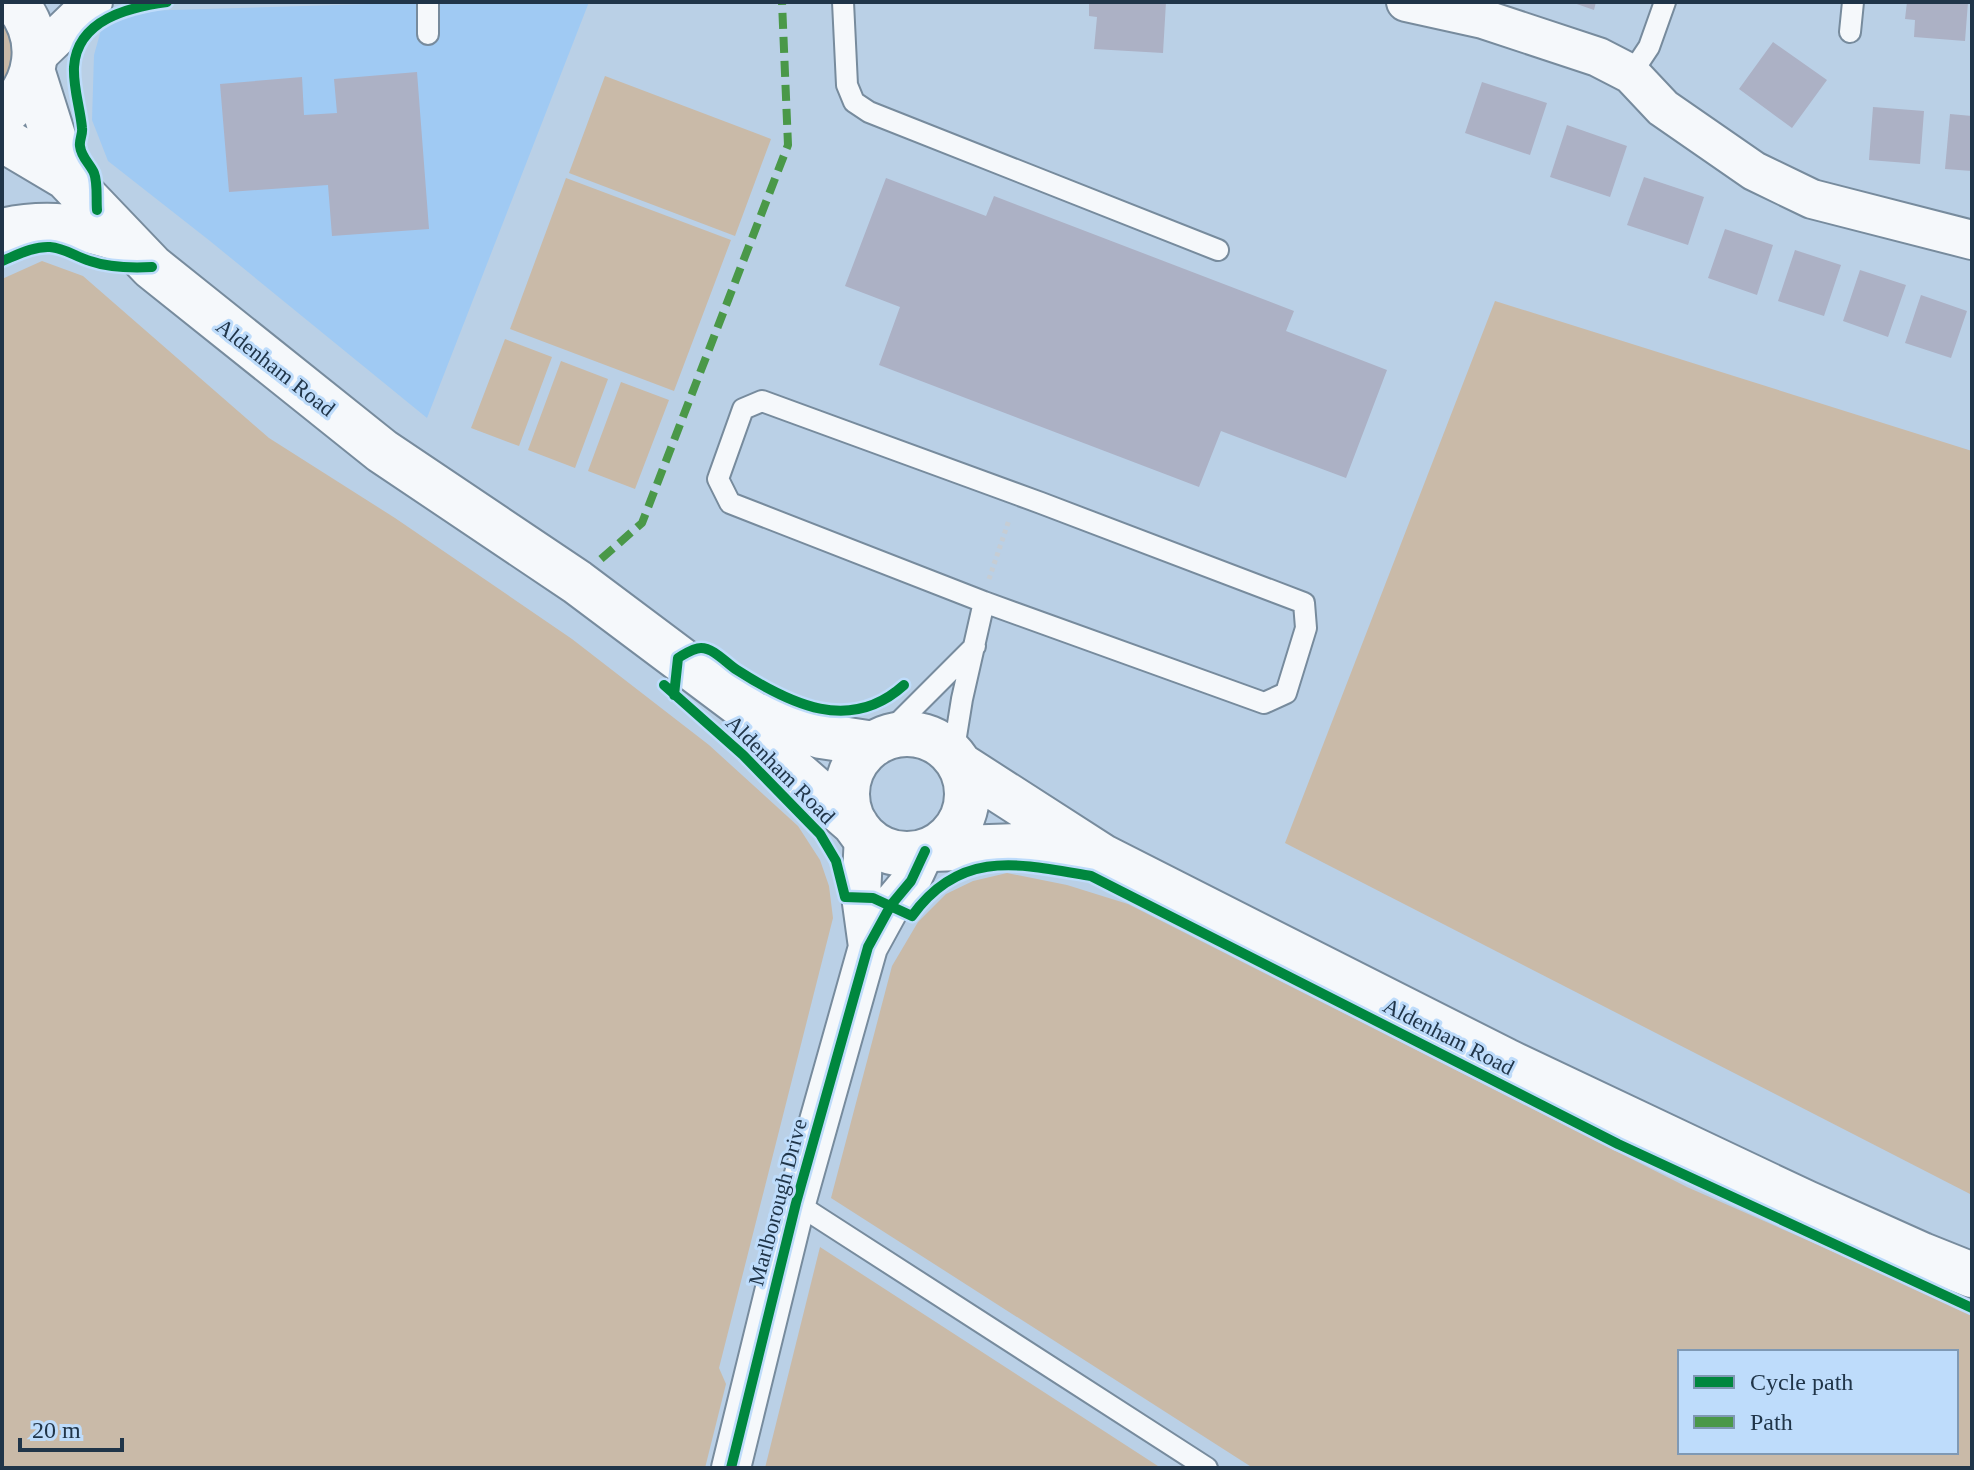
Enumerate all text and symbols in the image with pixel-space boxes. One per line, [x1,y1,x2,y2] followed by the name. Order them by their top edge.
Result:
[211,313,340,421] street label: Aldenham Road
[721,710,840,829] street label: Aldenham Road
[1379,993,1518,1080] street label: Aldenham Road
[743,1116,812,1288] street label: Marlborough Drive
[1678,1350,1958,1454] legend
[1750,1369,1853,1395] text: Cycle path
[20,1402,122,1452] scale bar
[1750,1409,1793,1435] text: Path
[32,1417,81,1443] text: 20 m

